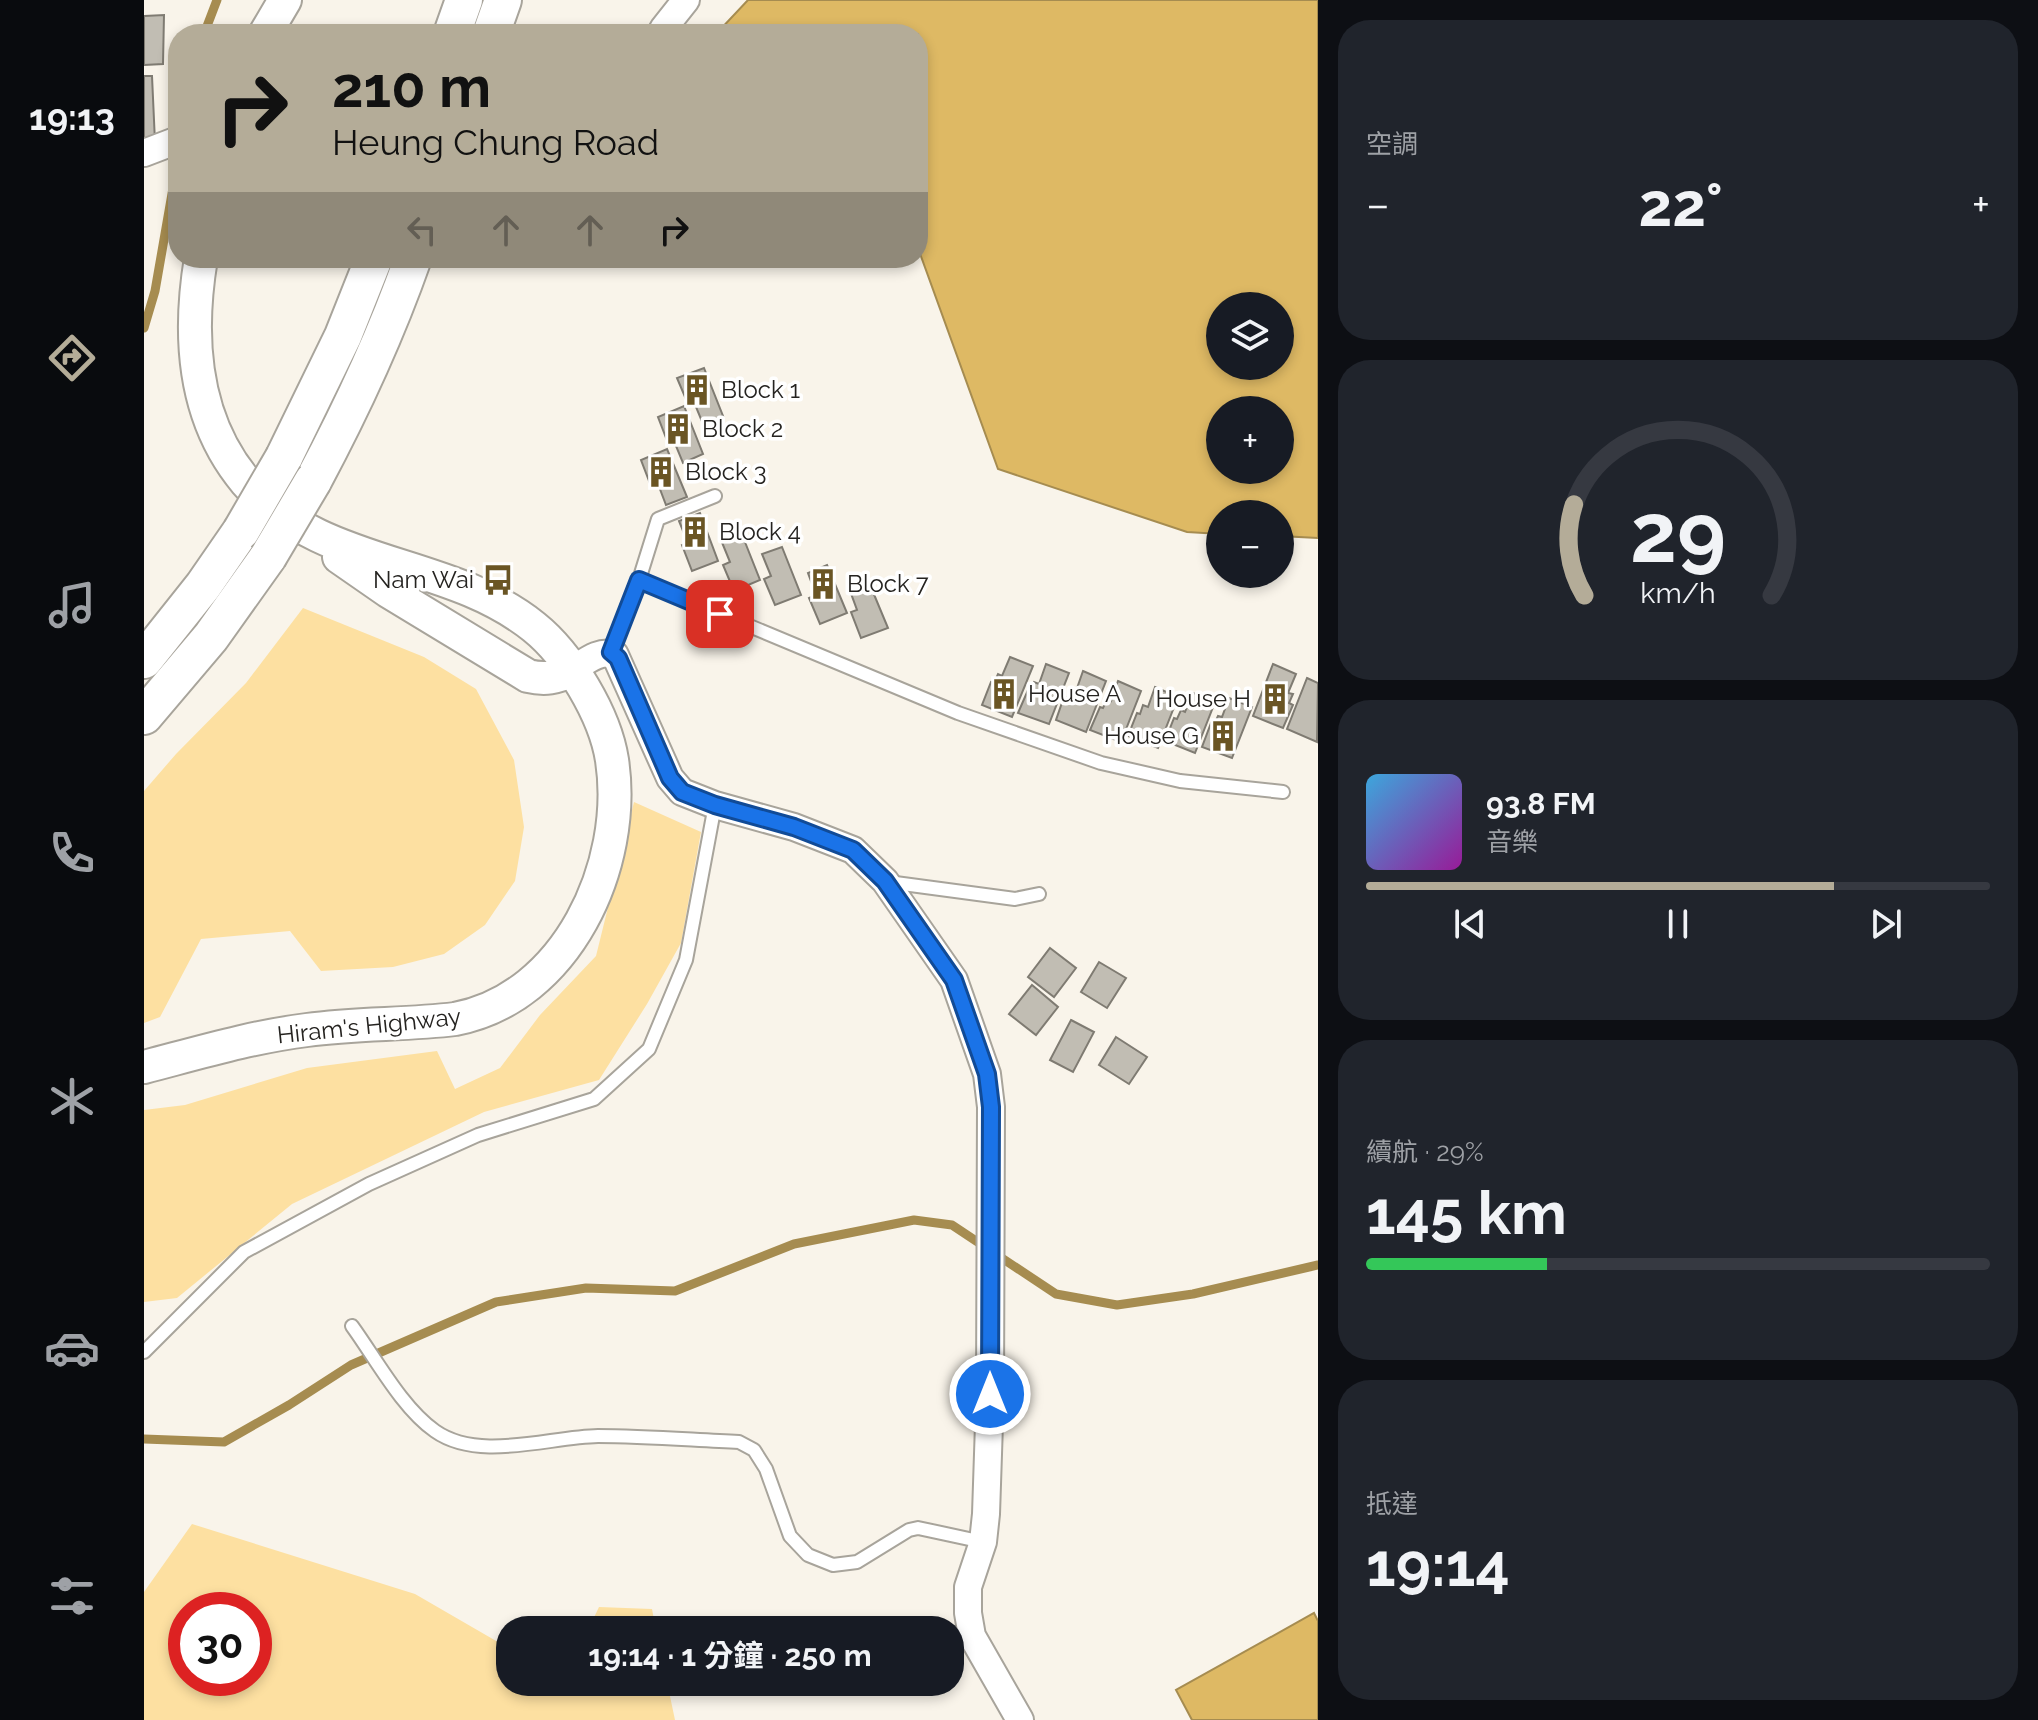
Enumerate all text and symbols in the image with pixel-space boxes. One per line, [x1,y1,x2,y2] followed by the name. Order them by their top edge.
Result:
[332,54,491,120] text: 210 m
[200,56,304,160] icon: right
[29,96,115,138] text: 19:13
[332,121,659,163] text: Heung Chung Road
[1366,129,1418,159] text: 空調
[1639,170,1723,240] text: 22°
[1366,179,1390,230] text: −
[1972,179,1990,230] text: +
[400,208,444,252] icon: left
[484,208,528,252] icon: ahead
[568,208,612,252] icon: ahead
[652,208,696,252] icon: right
[1206,292,1294,588] map controls
[1206,292,1294,380] button: layers
[44,330,100,386] icon: directions
[680,373,714,407] building icon: Block 1
[721,375,800,404] place label: Block 1
[1206,396,1294,484] button: +
[661,412,695,446] building icon: Block 2
[702,414,783,443] place label: Block 2
[644,455,678,489] building icon: Block 3
[685,457,767,486] place label: Block 3
[1630,484,1726,581] text: 29
[1206,500,1294,588] button: −
[678,515,712,549] building icon: Block 4
[719,517,801,546] place label: Block 4
[481,563,515,597] bus stop icon: Nam Wai
[373,565,474,594] place label: Nam Wai
[806,567,840,601] building icon: Block 7
[847,569,929,598] place label: Block 7
[1640,576,1716,610] text: km/h
[44,577,100,633] icon: music
[686,580,754,648] pin
[698,592,742,636] icon: arrive
[987,677,1021,711] building icon: House A
[1028,679,1121,708] place label: House A
[1258,682,1292,716] building icon: House H
[1155,684,1251,713] place label: House H
[1206,719,1240,753] building icon: House G
[1104,721,1199,750] place label: House G
[1486,786,1596,821] text: 93.8 FM
[44,825,100,881] icon: phone
[1486,827,1538,857] text: 音樂
[1448,902,1492,946] icon: previous
[1656,902,1700,946] icon: pause
[1864,902,1908,946] icon: next
[276,1001,462,1050] street label: Hiram's Highway
[44,1073,100,1129] icon: climate
[1366,1137,1484,1167] text: 續航 · 29%
[1366,1178,1567,1248] text: 145 km
[44,1320,100,1376] icon: car
[948,1352,1032,1436] position arrow
[1366,1489,1418,1519] text: 抵達
[1366,1530,1510,1600] text: 19:14
[44,1568,100,1624] icon: filters
[168,1592,272,1696] speed limit sign: 30
[588,1638,872,1673] text: 19:14 · 1 分鐘 · 250 m

